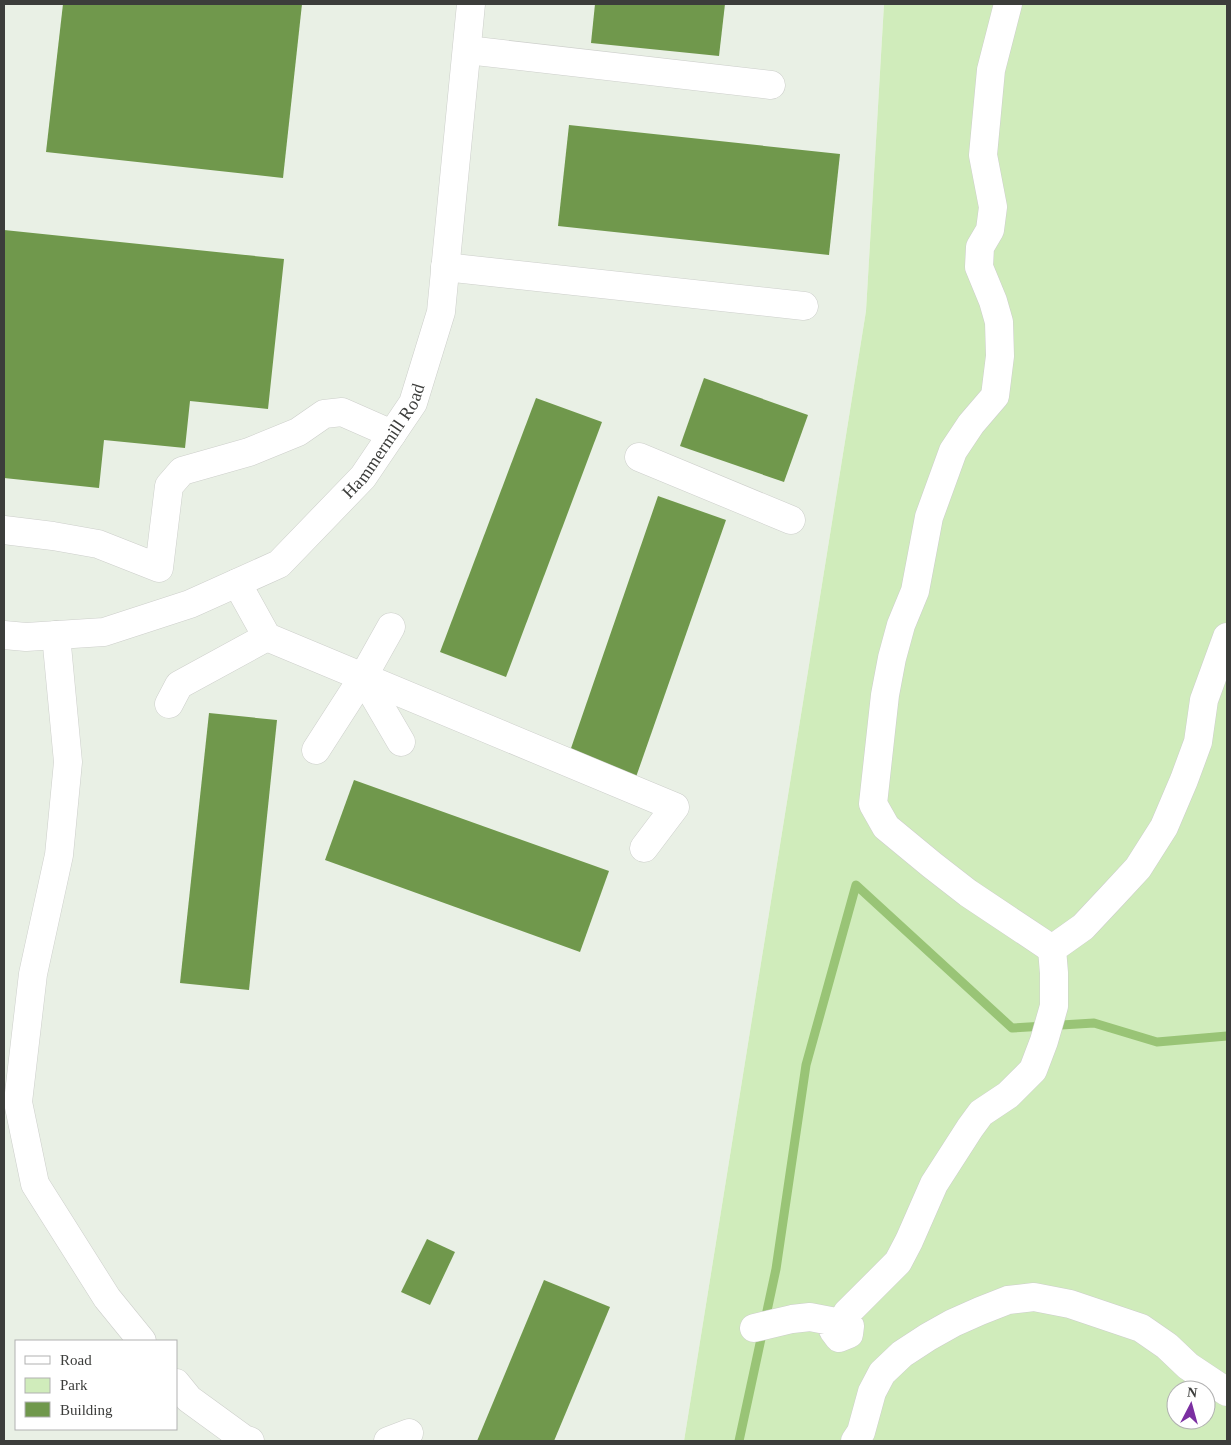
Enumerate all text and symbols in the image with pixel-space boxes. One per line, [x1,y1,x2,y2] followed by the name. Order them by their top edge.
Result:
[338,381,428,502] street label: Hammermill Road
[15,1340,178,1430] legend
[60,1352,92,1368] text: Road
[60,1377,88,1393] text: Park
[1166,1380,1216,1430] north arrow
[1186,1385,1198,1401] text: N
[60,1402,113,1418] text: Building

